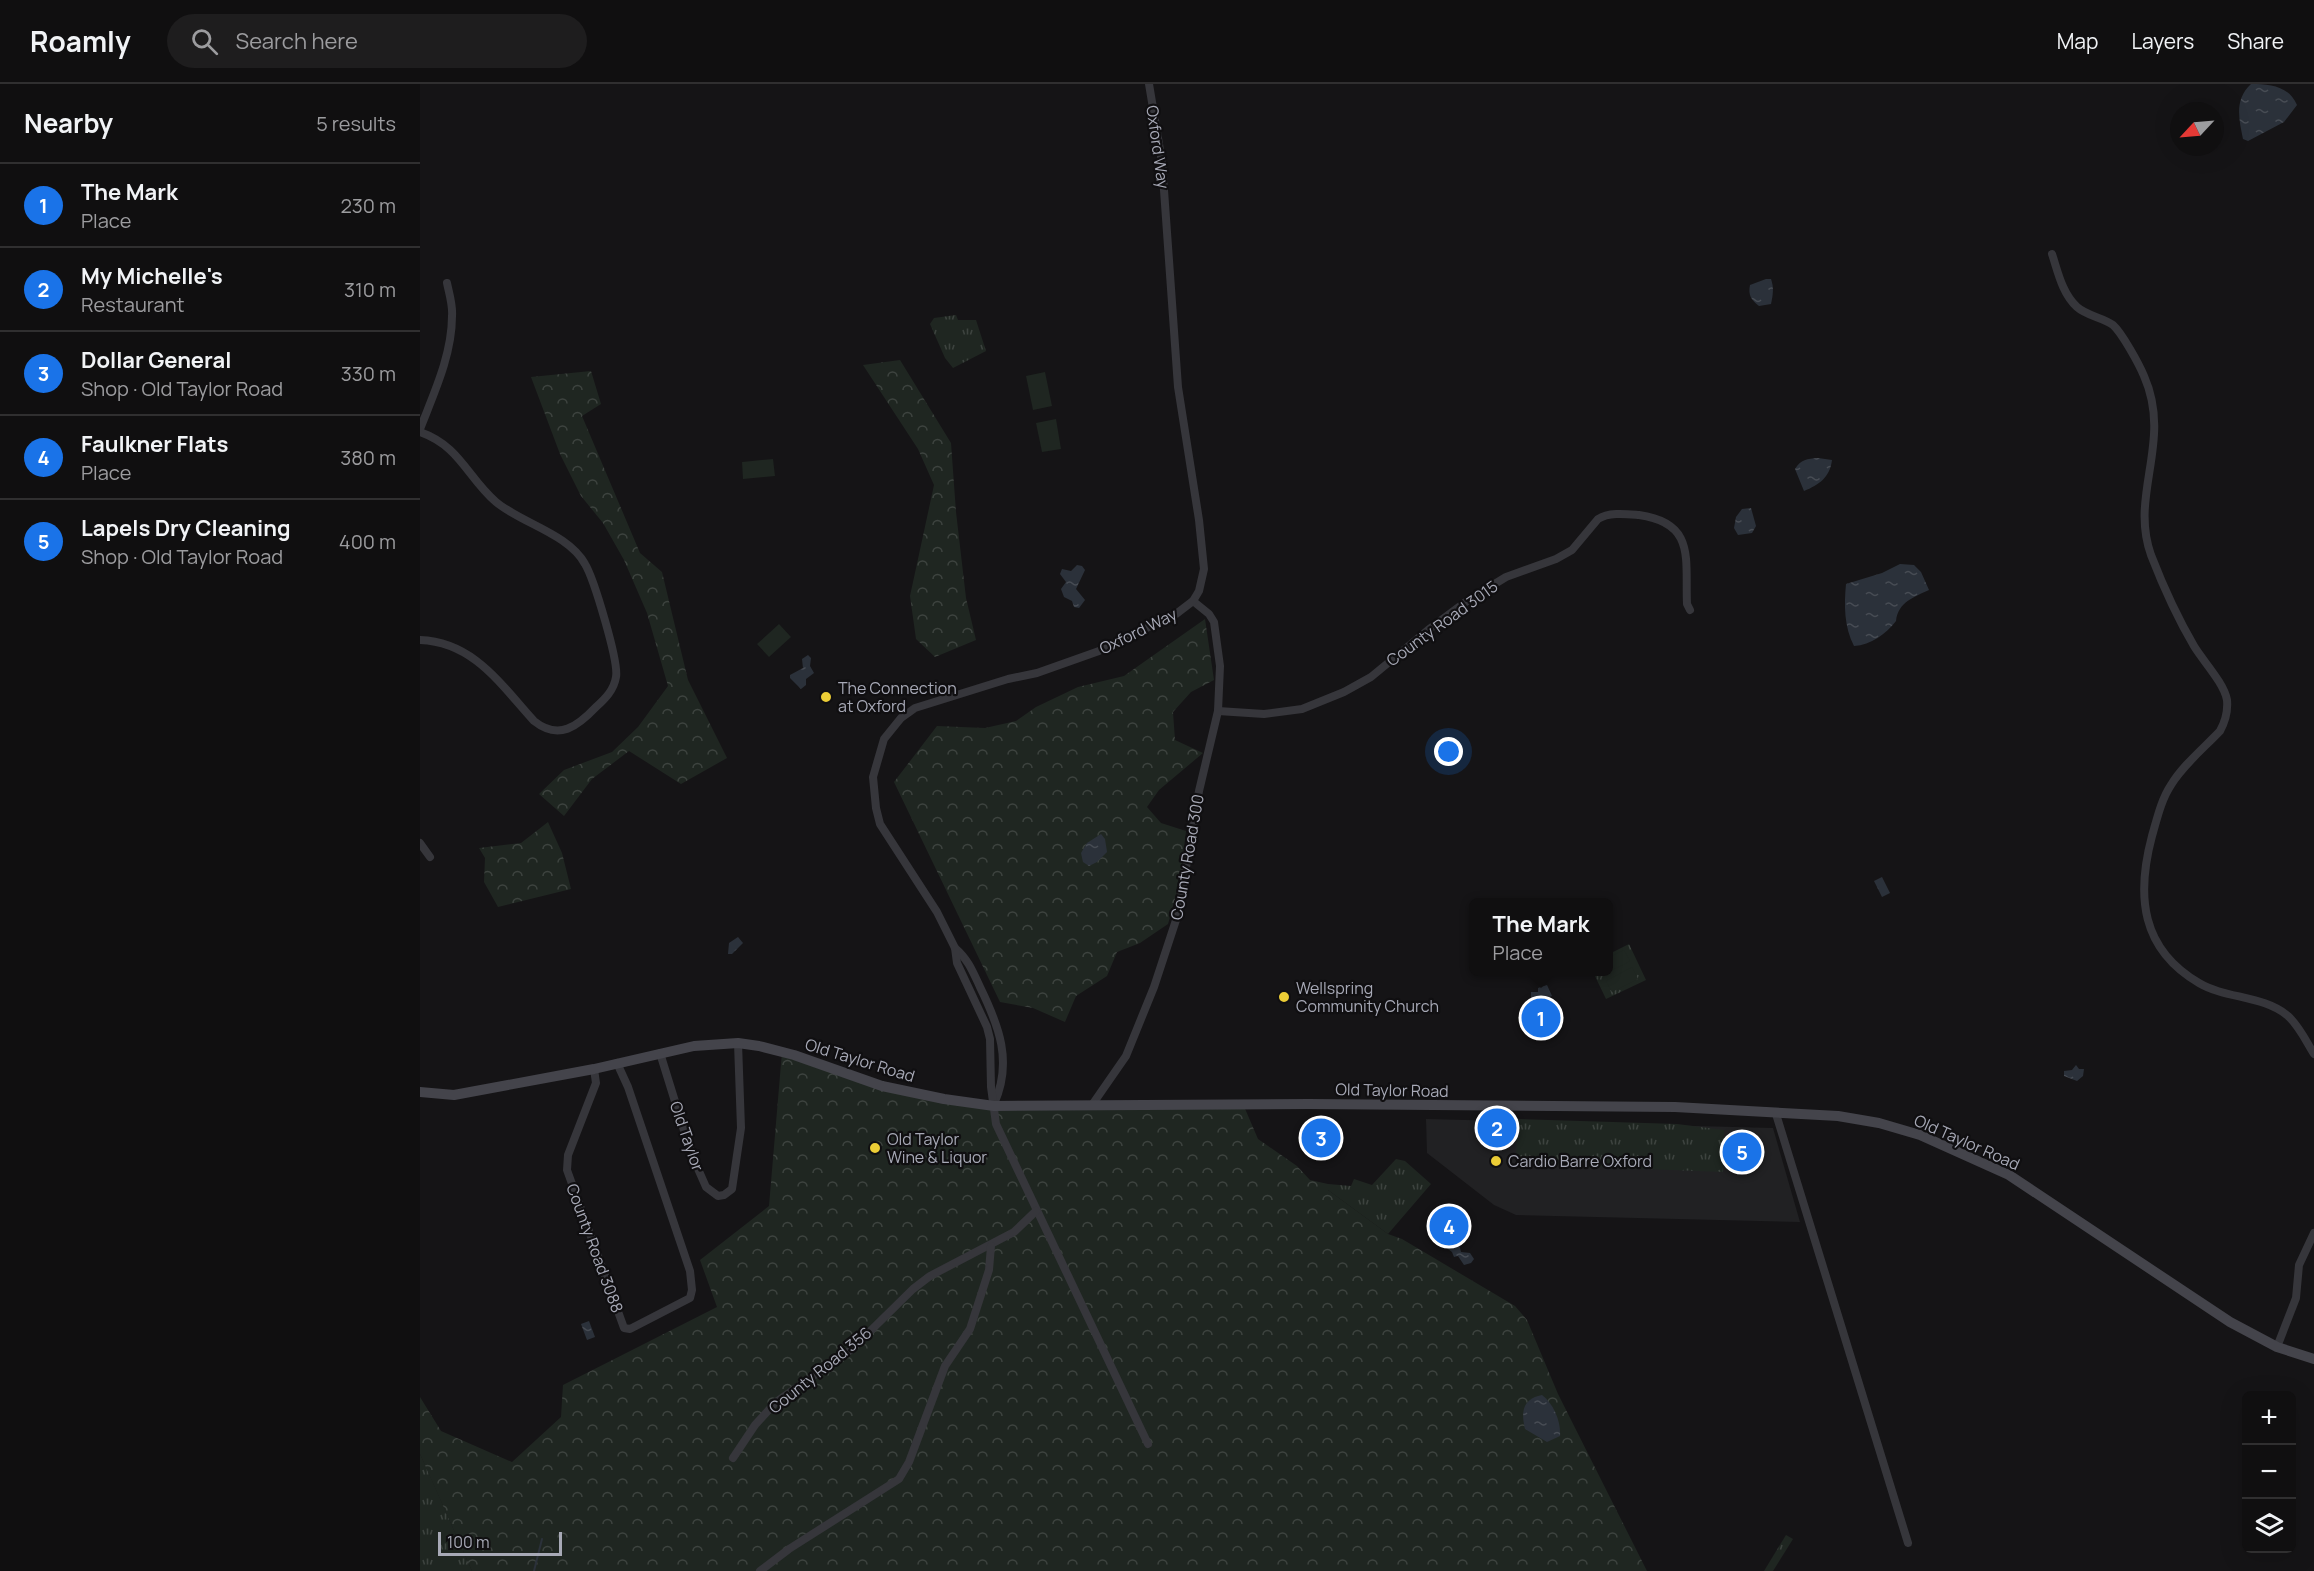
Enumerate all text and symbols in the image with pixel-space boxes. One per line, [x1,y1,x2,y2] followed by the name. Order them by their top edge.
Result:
[167,14,587,68] search box
[30,22,131,60] text: Roamly
[188,25,221,58] icon: search
[236,26,358,56] text: Search here
[2057,27,2098,55] text: Map
[2131,27,2194,55] text: Layers
[2227,27,2284,55] text: Share
[2170,102,2224,156] north arrow
[1141,104,1175,191] street label: Oxford Way
[24,105,113,141] text: Nearby
[316,110,396,137] text: 5 results
[81,177,178,207] text: The Mark
[39,192,48,219] text: 1
[340,192,396,219] text: 230 m
[81,207,131,234] text: Place
[81,261,223,291] text: My Michelle's
[38,276,49,303] text: 2
[344,276,396,303] text: 310 m
[81,291,185,318] text: Restaurant
[81,345,231,375] text: Dollar General
[38,360,49,387] text: 3
[341,360,396,387] text: 330 m
[81,375,283,402] text: Shop · Old Taylor Road
[81,429,228,459] text: Faulkner Flats
[37,444,50,471] text: 4
[340,444,396,471] text: 380 m
[81,459,131,486] text: Place
[81,513,291,543] text: Lapels Dry Cleaning
[38,528,49,555] text: 5
[339,528,396,555] text: 400 m
[81,543,283,570] text: Shop · Old Taylor Road
[1382,575,1502,671] street label: County Road 3015
[1095,602,1181,659] street label: Oxford Way
[838,677,957,717] place label: The Connection at Oxford
[819,690,833,704] marker: The Connection at Oxford
[1434,737,1463,766] your location
[1165,792,1209,922] street label: County Road 300
[1469,898,1613,976] popup
[1493,909,1589,939] text: The Mark
[1493,939,1543,966] text: Place
[1296,977,1439,1017] place label: Wellspring Community Church
[1277,990,1291,1004] marker: Wellspring Community Church
[1522,996,1560,1040] pin: 1
[803,1033,917,1087] street label: Old Taylor Road
[1335,1078,1449,1102] street label: Old Taylor Road
[665,1098,709,1174] street label: Old Taylor
[1478,1106,1516,1150] pin: 2
[1911,1109,2023,1175] street label: Old Taylor Road
[1302,1116,1340,1160] pin: 3
[887,1128,987,1168] place label: Old Taylor Wine & Liquor
[1722,1130,1762,1174] pin: 5
[868,1141,882,1155] marker: Old Taylor Wine & Liquor
[1508,1150,1652,1172] place label: Cardio Barre Oxford
[1489,1154,1503,1168] marker: Cardio Barre Oxford
[561,1180,629,1316] street label: County Road 3088
[1430,1204,1468,1248] pin: 4
[764,1322,876,1418] street label: County Road 356
[2242,1391,2296,1553] map controls
[2242,1391,2296,1445] button: +
[2242,1445,2296,1499] button: −
[2242,1499,2296,1553] button: layers
[438,1529,562,1556] scale bar
[447,1531,490,1553] text: 100 m

